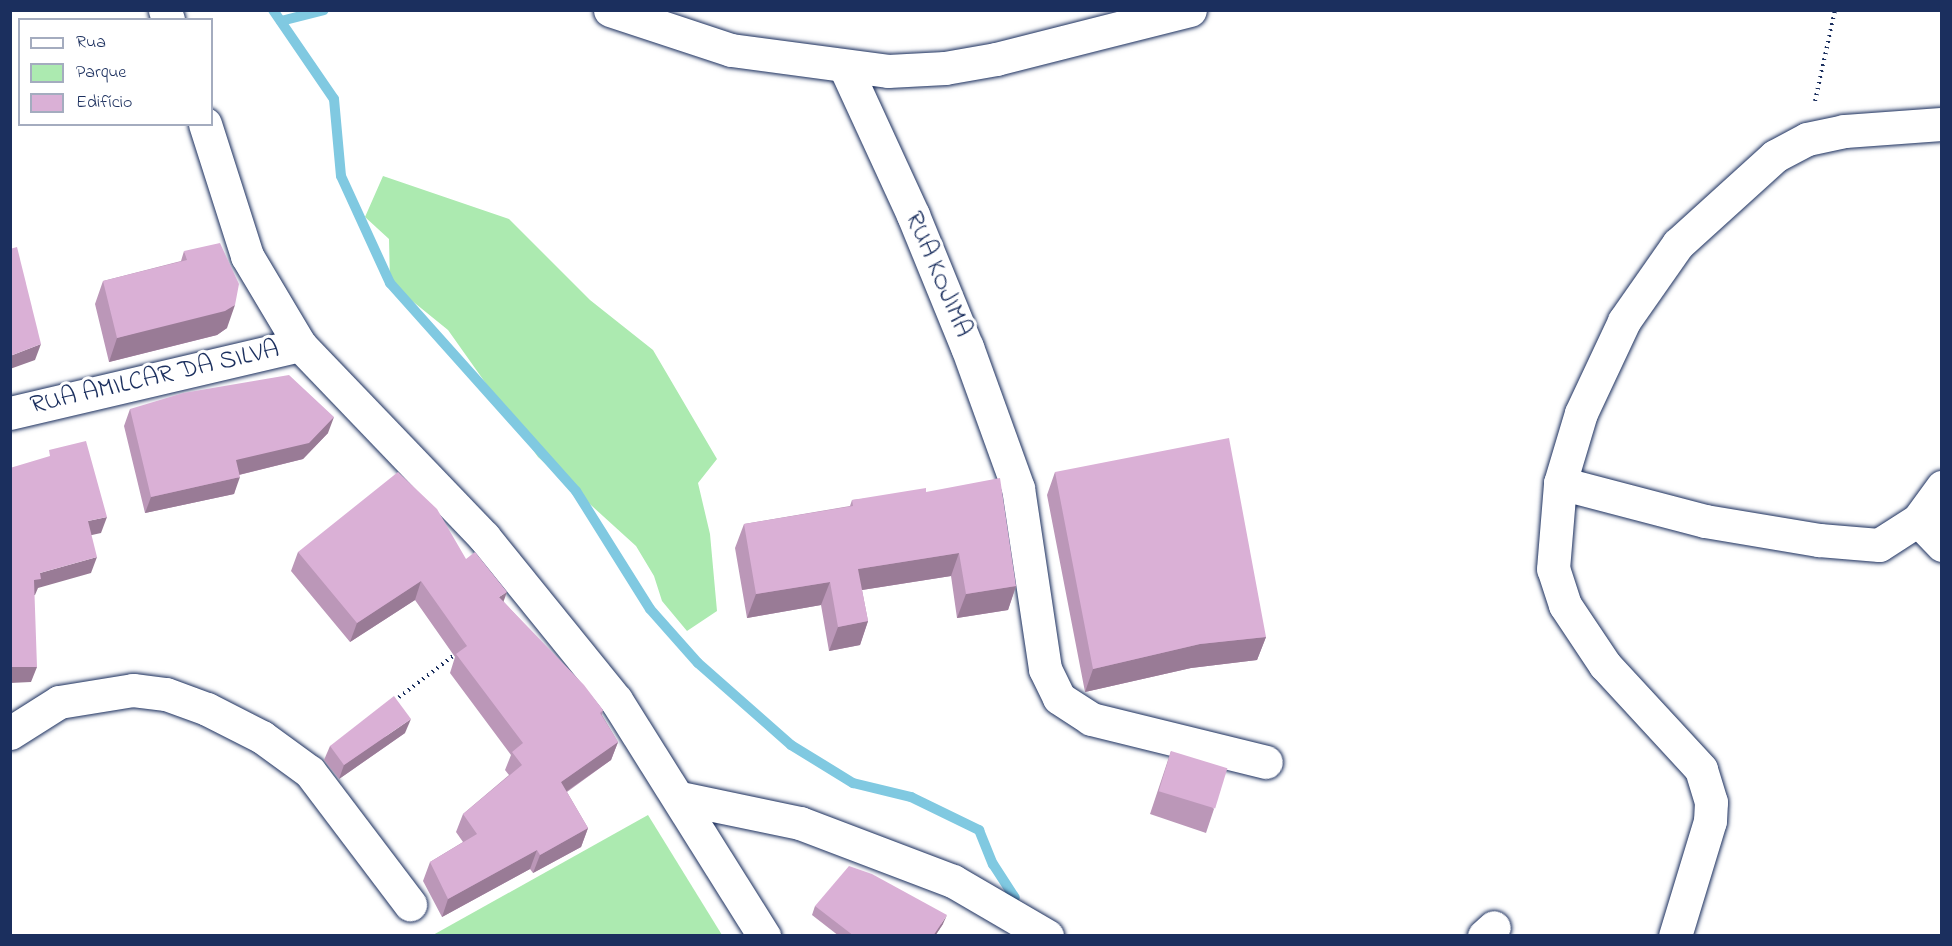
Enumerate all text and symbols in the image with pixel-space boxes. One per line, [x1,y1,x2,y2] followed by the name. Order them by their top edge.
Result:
[18,18,213,126] legend
[76,30,106,56] text: Rua
[76,60,126,86] text: Parque
[76,90,132,116] text: Edifício
[897,207,977,343] street label: RUA KOJIMA
[28,335,282,423] street label: RUA AMILCAR DA SILVA

